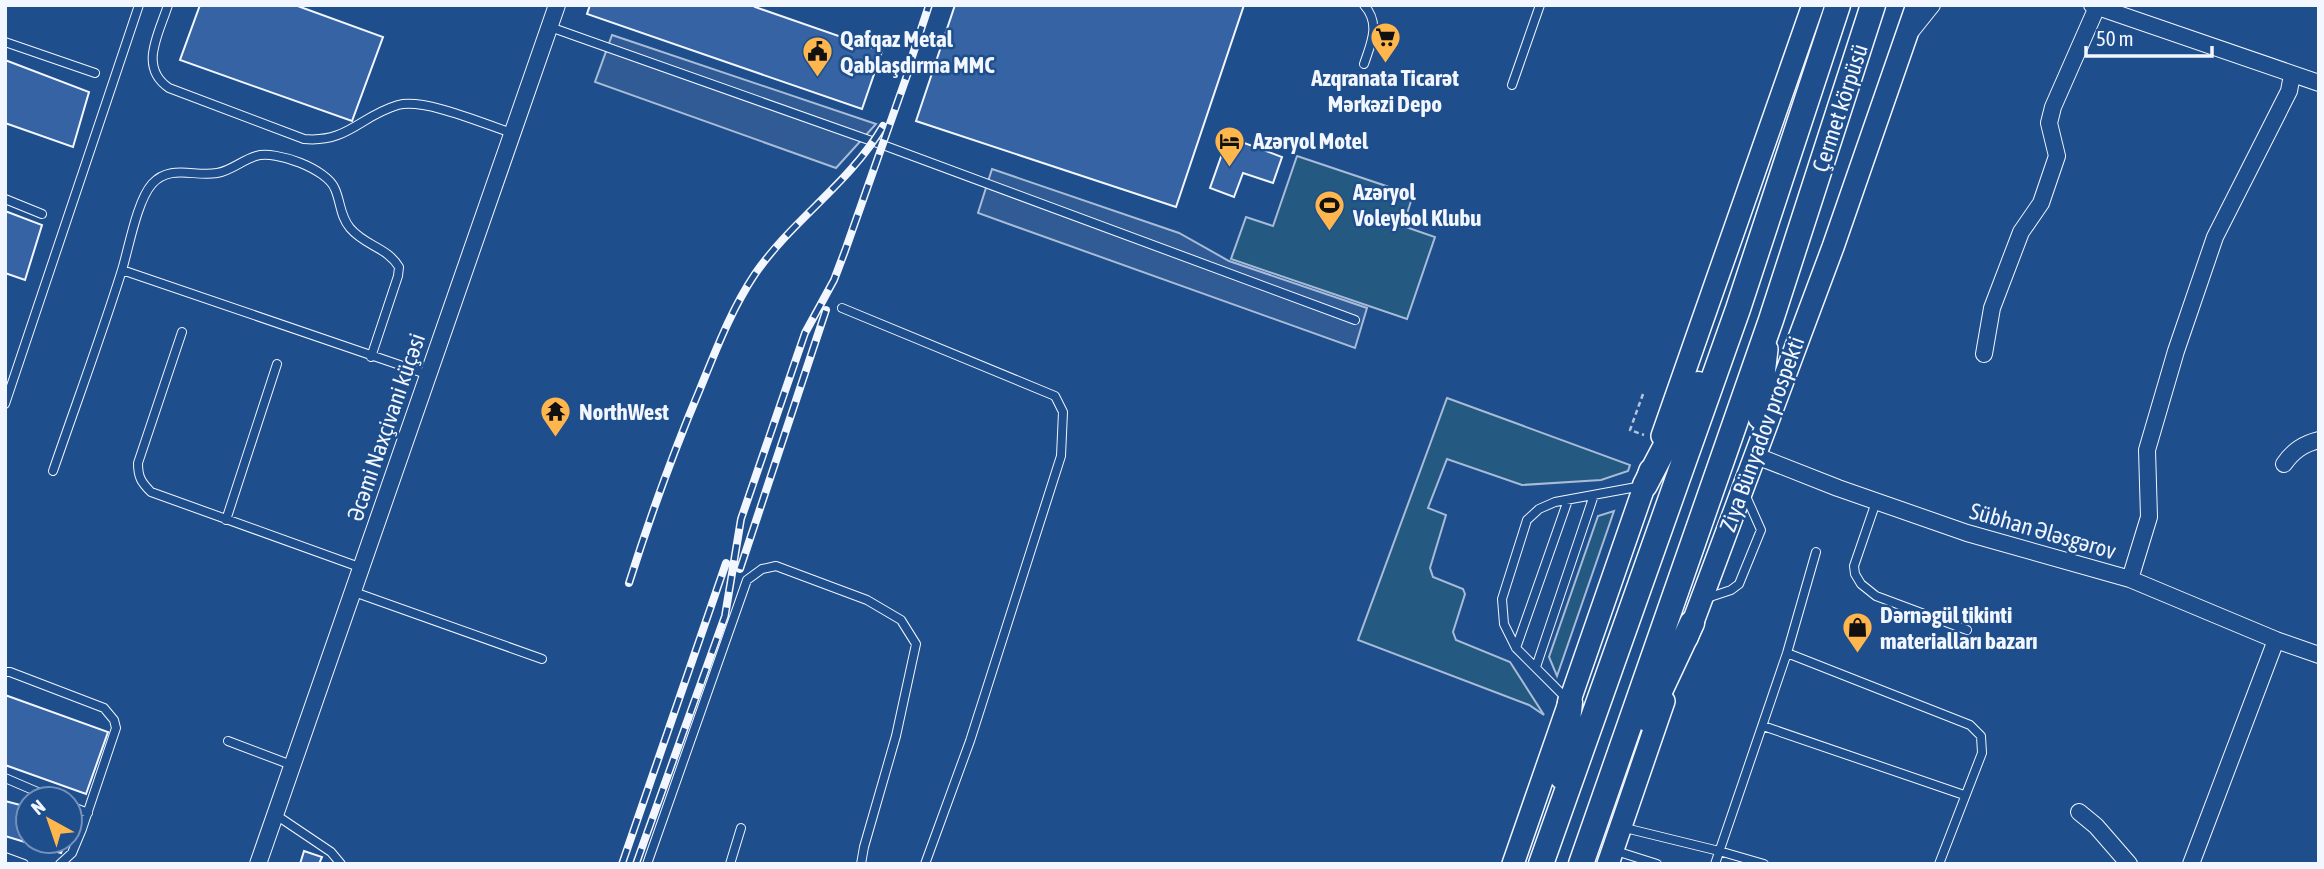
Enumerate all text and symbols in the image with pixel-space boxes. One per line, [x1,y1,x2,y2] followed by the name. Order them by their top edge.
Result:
[2086,14,2212,58] scale bar
[1368,20,1402,64] supermarket icon: Azqranata Ticarət Mərkəzi Depo
[840,26,995,78] place label: Qafqaz Metal Qablaşdırma MMC
[2096,26,2134,50] text: 50 m
[800,35,834,79] public building icon: Qafqaz Metal Qablaşdırma MMC
[1807,41,1873,175] street label: Çermet körpüsü
[1310,65,1459,117] place label: Azqranata Ticarət Mərkəzi Depo
[1213,124,1247,168] hotel icon: Azəryol Motel
[1252,128,1369,154] place label: Azəryol Motel
[1352,179,1481,231] place label: Azəryol Voleybol Klubu
[1313,188,1347,232] sports icon: Azəryol Voleybol Klubu
[342,330,430,524] street label: Əcəmi Naxçivani küçəsi
[1715,333,1809,535] street label: Ziya Bünyadov prospekti
[539,395,573,439] temple icon: NorthWest
[579,399,669,425] place label: NorthWest
[1967,498,2119,564] street label: Sübhan Ələsgərov
[1880,602,2038,654] place label: Dərnəgül tikinti materialları bazarı
[1840,611,1874,655] shop icon: Dərnəgül tikinti materialları bazarı
[14,785,84,855] north arrow
[27,795,49,819] text: N

